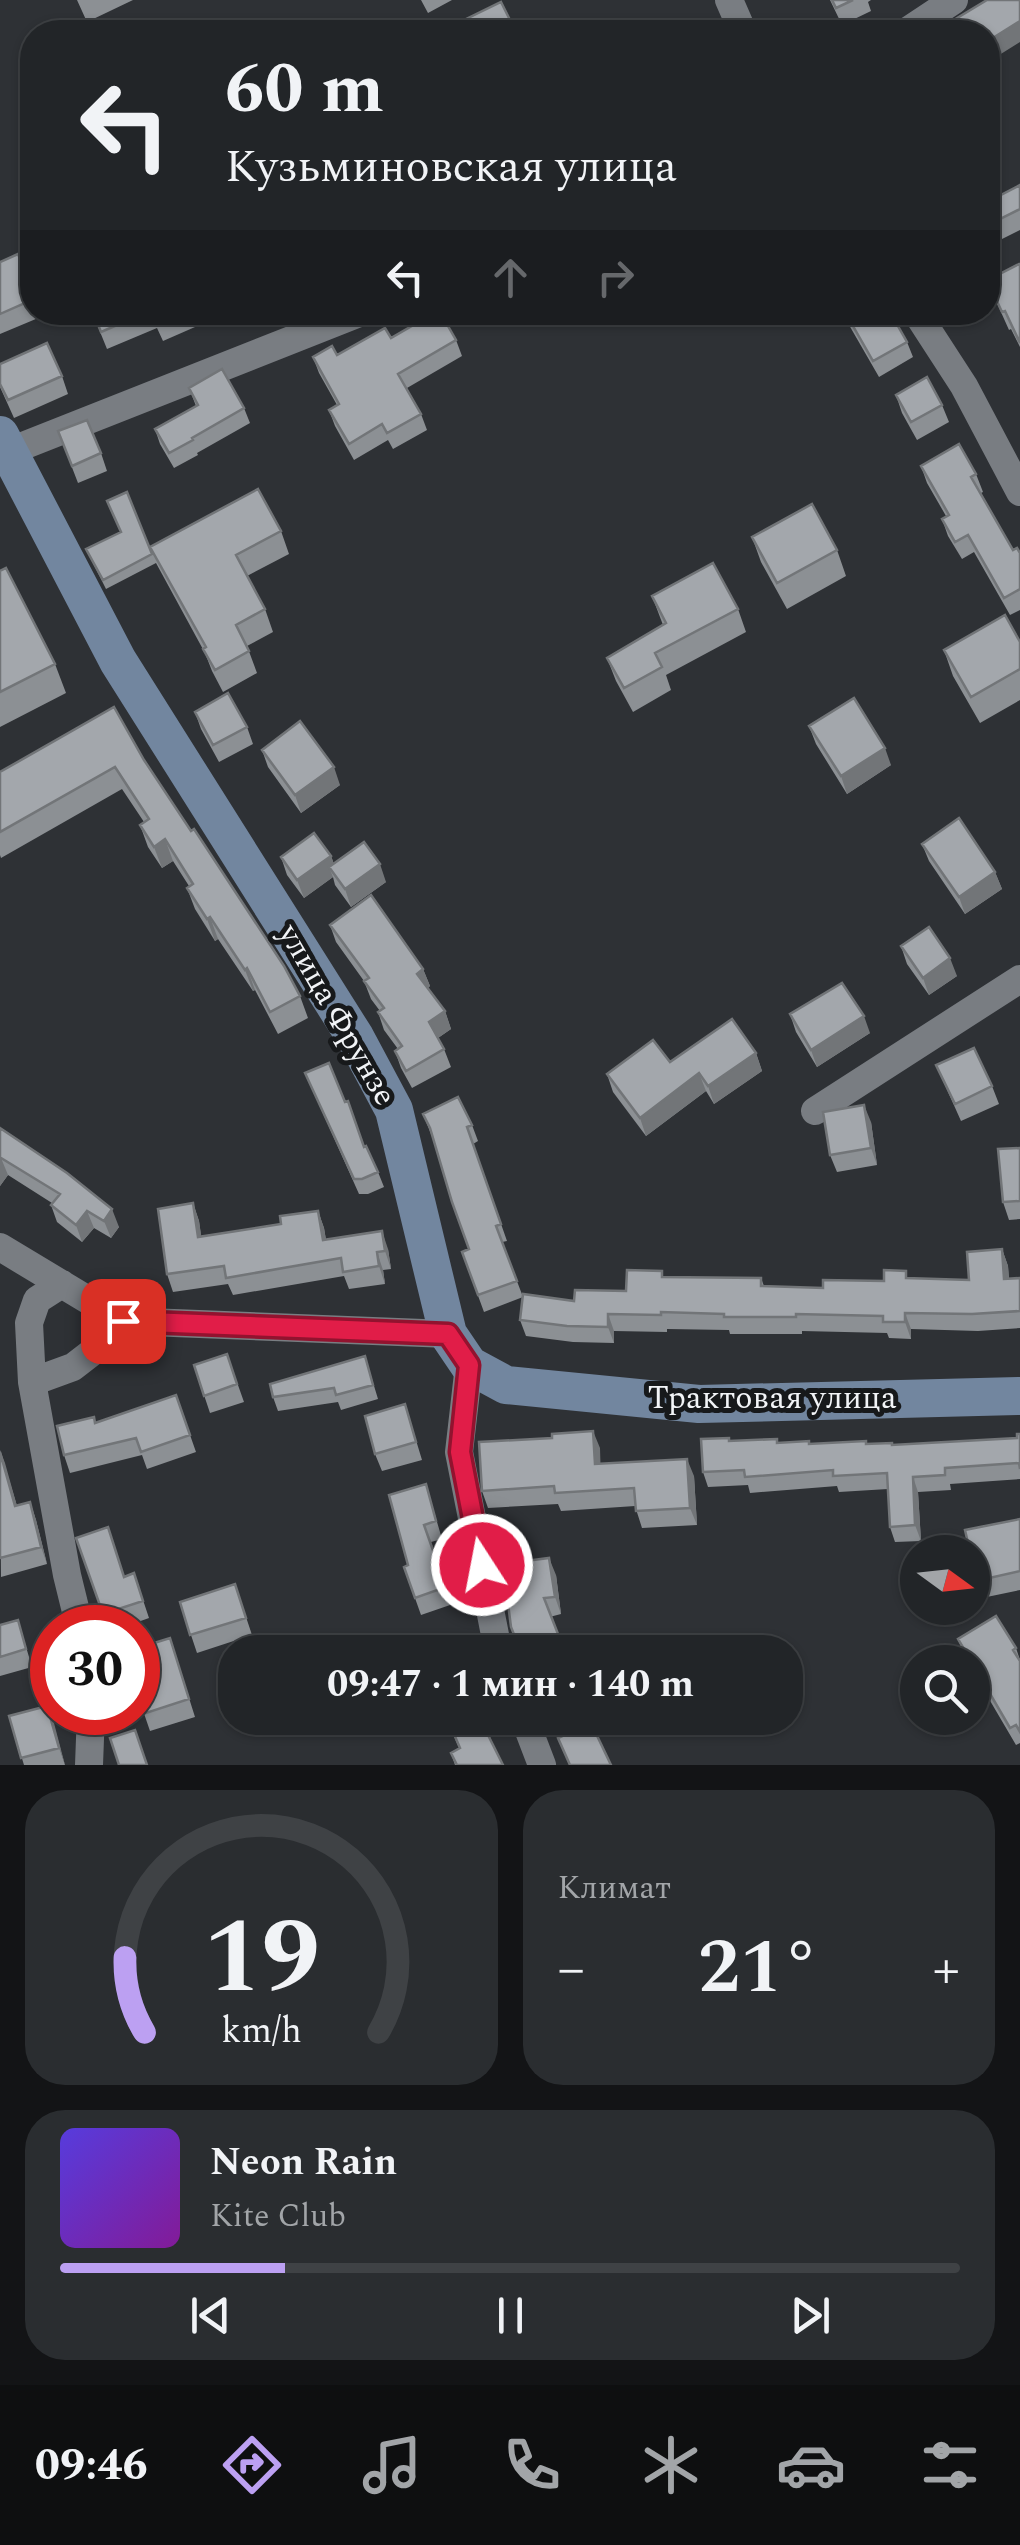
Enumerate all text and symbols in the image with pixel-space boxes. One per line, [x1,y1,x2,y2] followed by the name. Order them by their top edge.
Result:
[225,37,384,143] text: 60 m
[60,60,190,190] icon: left
[225,133,677,202] text: Кузьминовская улица
[378,250,433,305] icon: left
[483,250,538,305] icon: ahead
[588,250,643,305] icon: right
[264,914,409,1115] street label: улица Фрунзе
[81,1279,166,1364] pin
[96,1294,151,1349] icon: arrive
[647,1374,897,1423] street label: Трактовая улица
[430,1513,534,1617] position arrow
[900,1535,990,1625] north arrow
[900,1535,990,1735] map controls
[30,1605,160,1735] speed limit sign: 30
[900,1645,990,1735] button: search
[327,1656,694,1714] text: 09:47 · 1 мин · 140 m
[558,1864,671,1913] text: Климат
[203,1880,320,2038] text: 19
[698,1912,820,2026] text: 21°
[558,1928,585,2011] text: −
[932,1928,960,2011] text: +
[221,2004,301,2059] text: km/h
[210,2134,397,2192] text: Neon Rain
[210,2192,346,2241] text: Kite Club
[183,2288,238,2343] icon: previous
[483,2288,538,2343] icon: pause
[783,2288,838,2343] icon: next
[217,2430,287,2500] icon: directions
[357,2430,427,2500] icon: music
[497,2430,567,2500] icon: phone
[636,2430,706,2500] icon: climate
[776,2430,846,2500] icon: car
[915,2430,985,2500] icon: filters
[35,2431,148,2500] text: 09:46

